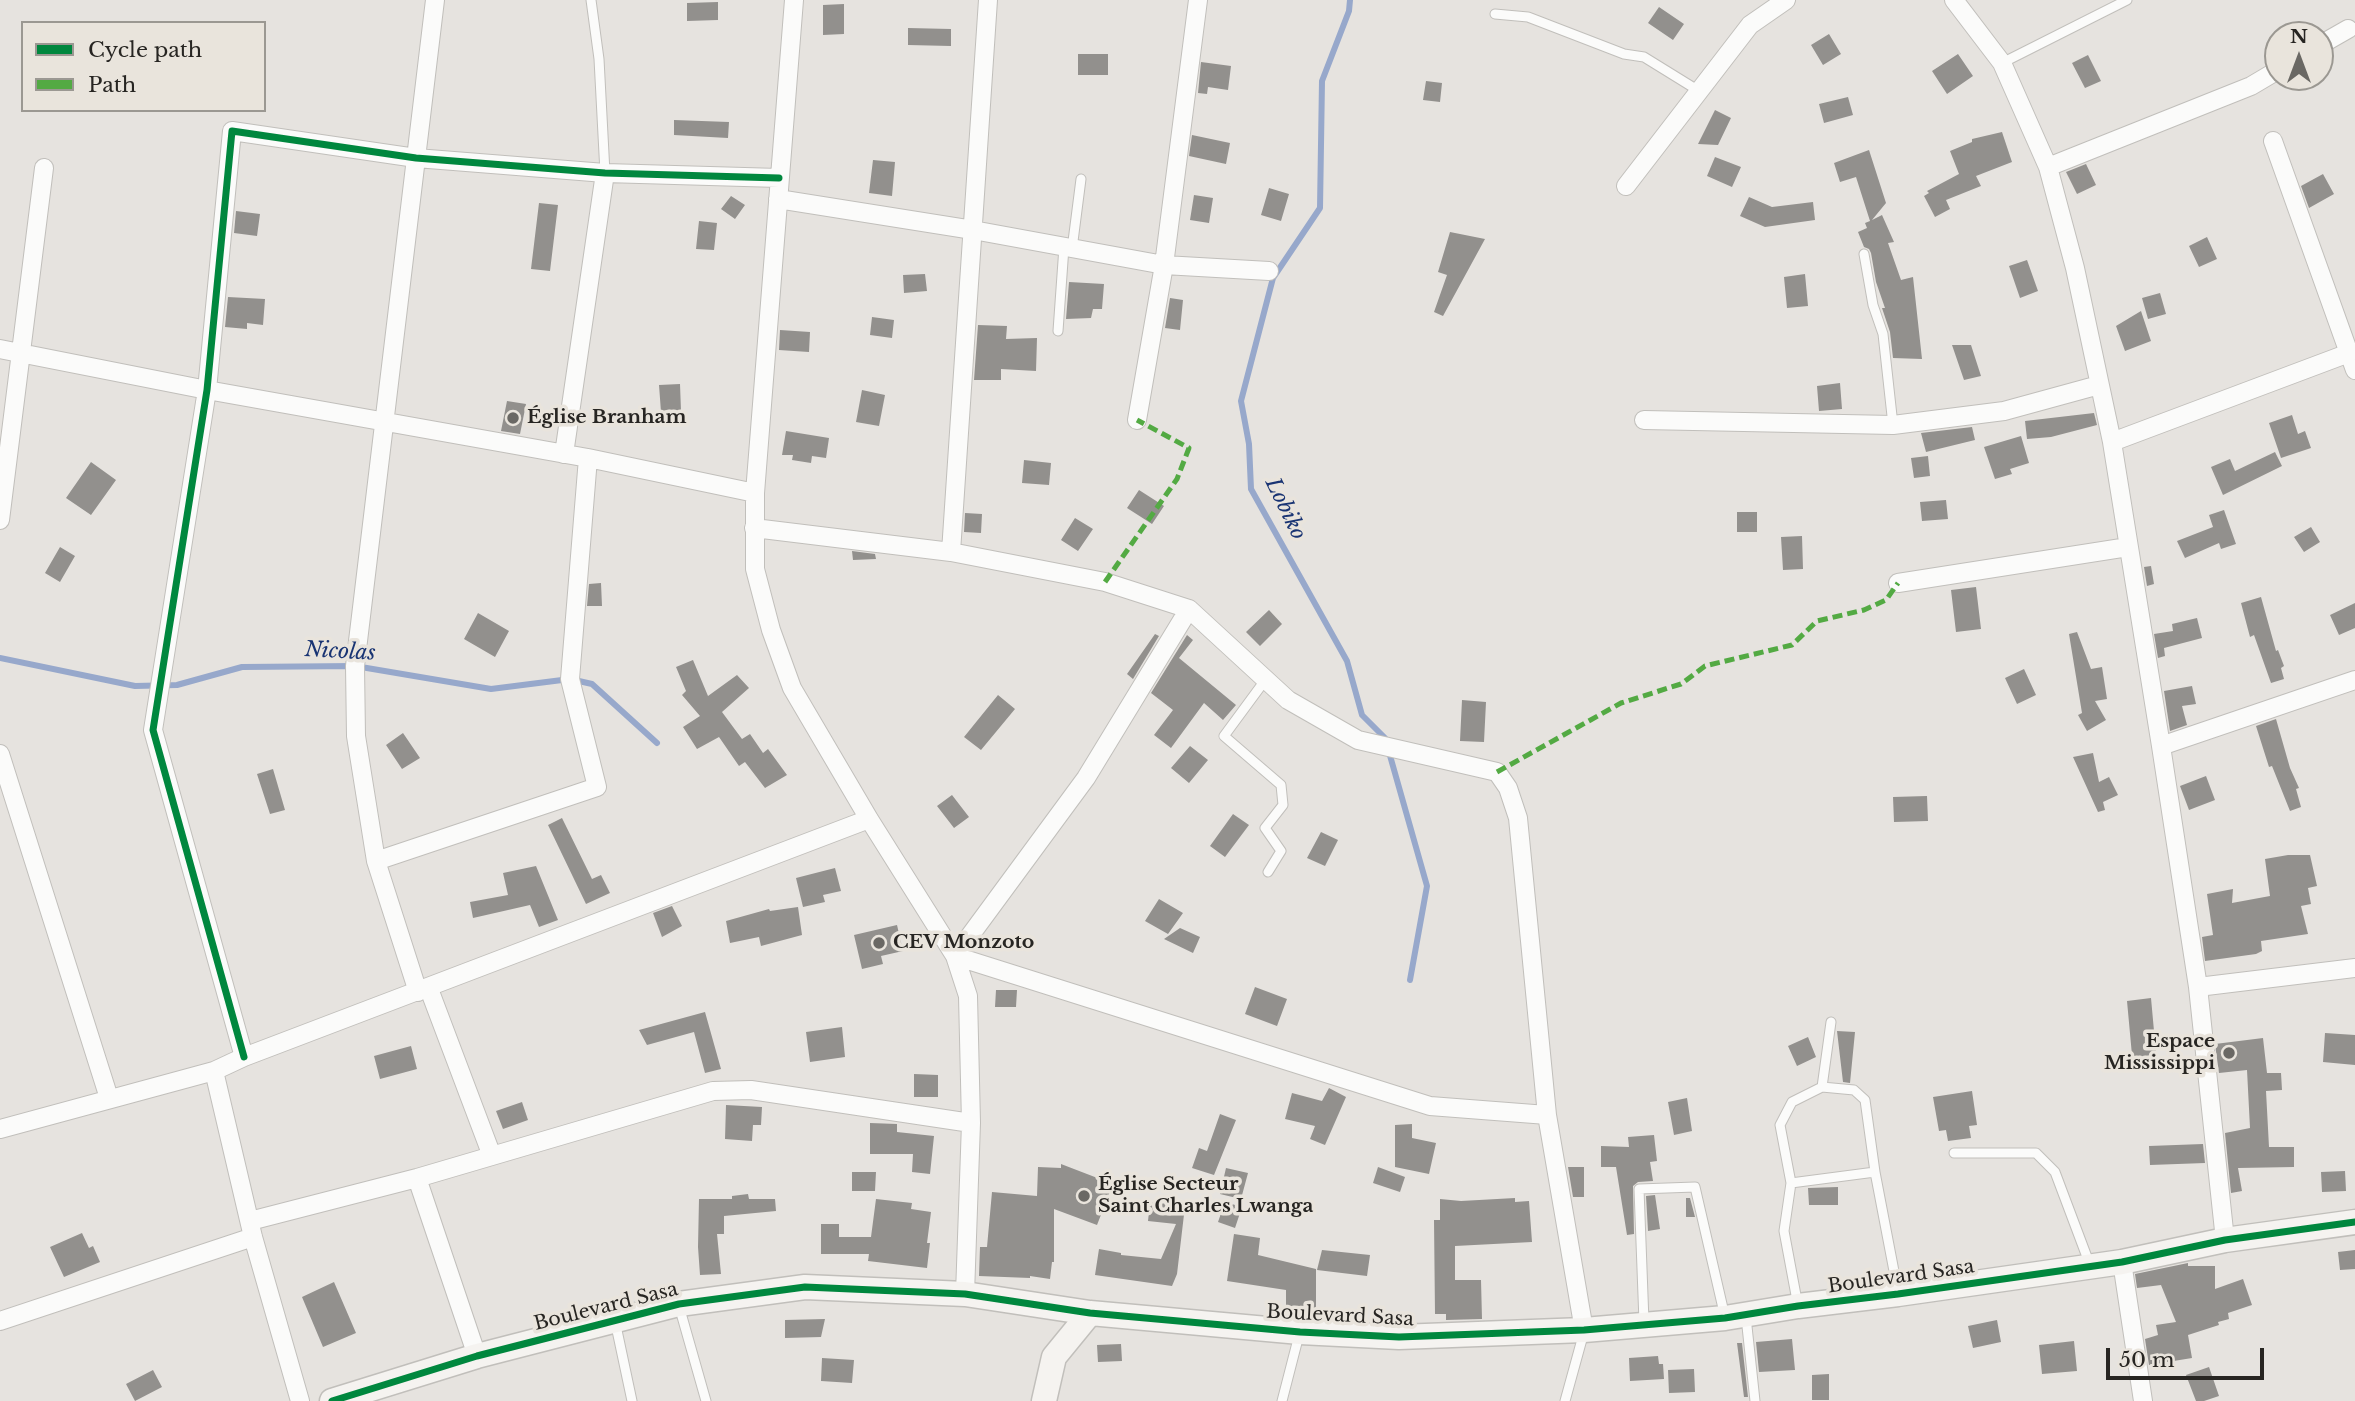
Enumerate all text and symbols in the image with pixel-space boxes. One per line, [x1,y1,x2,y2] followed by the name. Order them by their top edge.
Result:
[21,21,266,112] legend
[2264,21,2334,91] north arrow
[2290,25,2308,48] text: N
[88,37,202,63] text: Cycle path
[88,72,136,98] text: Path
[527,407,687,429] place label: Église Branham
[505,410,521,426] marker: Église Branham
[1259,474,1311,544] water label: Lobiko
[304,638,376,666] water label: Nicolas
[893,932,1034,954] place label: CEV Monzoto
[871,935,887,951] marker: CEV Monzoto
[2104,1031,2215,1075] place label: Espace Mississippi
[2221,1045,2237,1061] marker: Espace Mississippi
[1098,1174,1313,1218] place label: Église Secteur Saint Charles Lwanga
[1076,1188,1092,1204] marker: Église Secteur Saint Charles Lwanga
[1826,1255,1976,1299] street label: Boulevard Sasa
[532,1278,680,1336] street label: Boulevard Sasa
[1266,1301,1414,1331] street label: Boulevard Sasa
[2110,1334,2268,1378] scale bar
[2119,1347,2174,1373] text: 50 m

